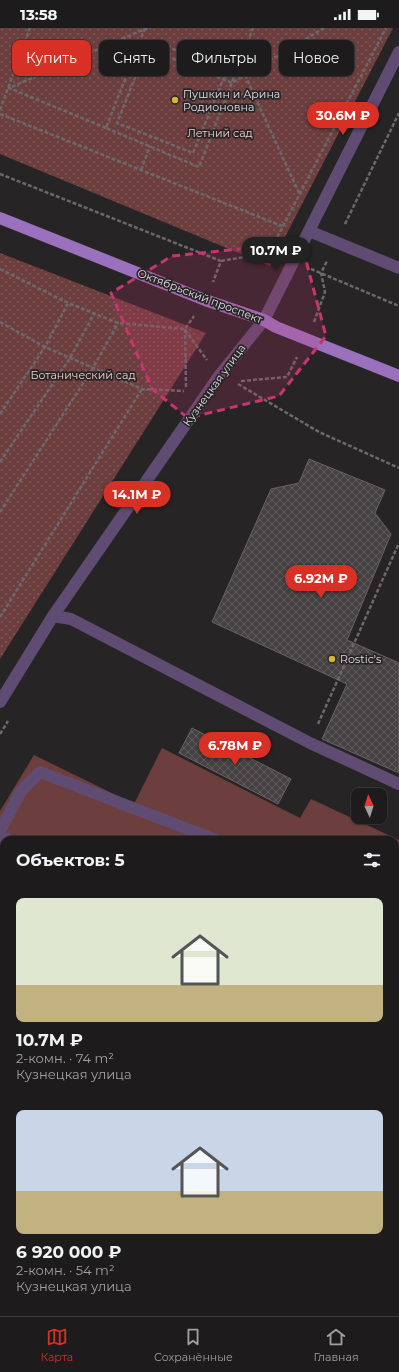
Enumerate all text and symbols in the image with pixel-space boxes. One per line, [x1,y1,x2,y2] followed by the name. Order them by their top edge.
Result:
[20,5,58,24] text: 13:58
[12,40,91,76] chip: Купить
[99,40,169,76] chip: Снять
[177,40,271,76] chip: Фильтры
[279,40,354,76] chip: Новое
[183,87,280,114] place label: Пушкин и Арина Родионовна
[170,95,180,105] marker: Пушкин и Арина Родионовна
[306,102,380,136] pin: 30.6M ₽
[316,107,370,123] text: 30.6M ₽
[187,126,253,140] park label: Летний сад
[239,237,313,271] pin: 10.7M ₽
[250,242,302,258] text: 10.7M ₽
[135,266,265,327] street label: Октябрьский проспект
[180,341,248,429] street label: Кузнецкая улица
[30,368,136,382] park label: Ботанический сад
[100,481,174,515] pin: 14.1M ₽
[113,486,161,502] text: 14.1M ₽
[284,565,358,599] pin: 6.92M ₽
[294,570,348,586] text: 6.92M ₽
[340,652,382,666] place label: Rostic's
[327,654,337,664] marker: Rostic's
[198,732,272,766] pin: 6.78M ₽
[208,737,262,753] text: 6.78M ₽
[351,788,387,824] north arrow
[351,788,387,824] map controls
[361,849,383,871] icon: filters
[16,850,125,870] text: Объектов: 5
[164,924,236,996] icon: home
[16,1030,83,1050] text: 10.7M ₽
[16,1050,114,1066] text: 2-комн. · 74 m²
[16,1066,132,1082] text: Кузнецкая улица
[164,1136,236,1208] icon: home
[16,1242,121,1262] text: 6 920 000 ₽
[16,1262,114,1278] text: 2-комн. · 54 m²
[16,1278,132,1294] text: Кузнецкая улица
[40,1326,73,1364] tab: Карта
[154,1326,233,1364] tab: Сохранённые
[313,1326,359,1364] tab: Главная

